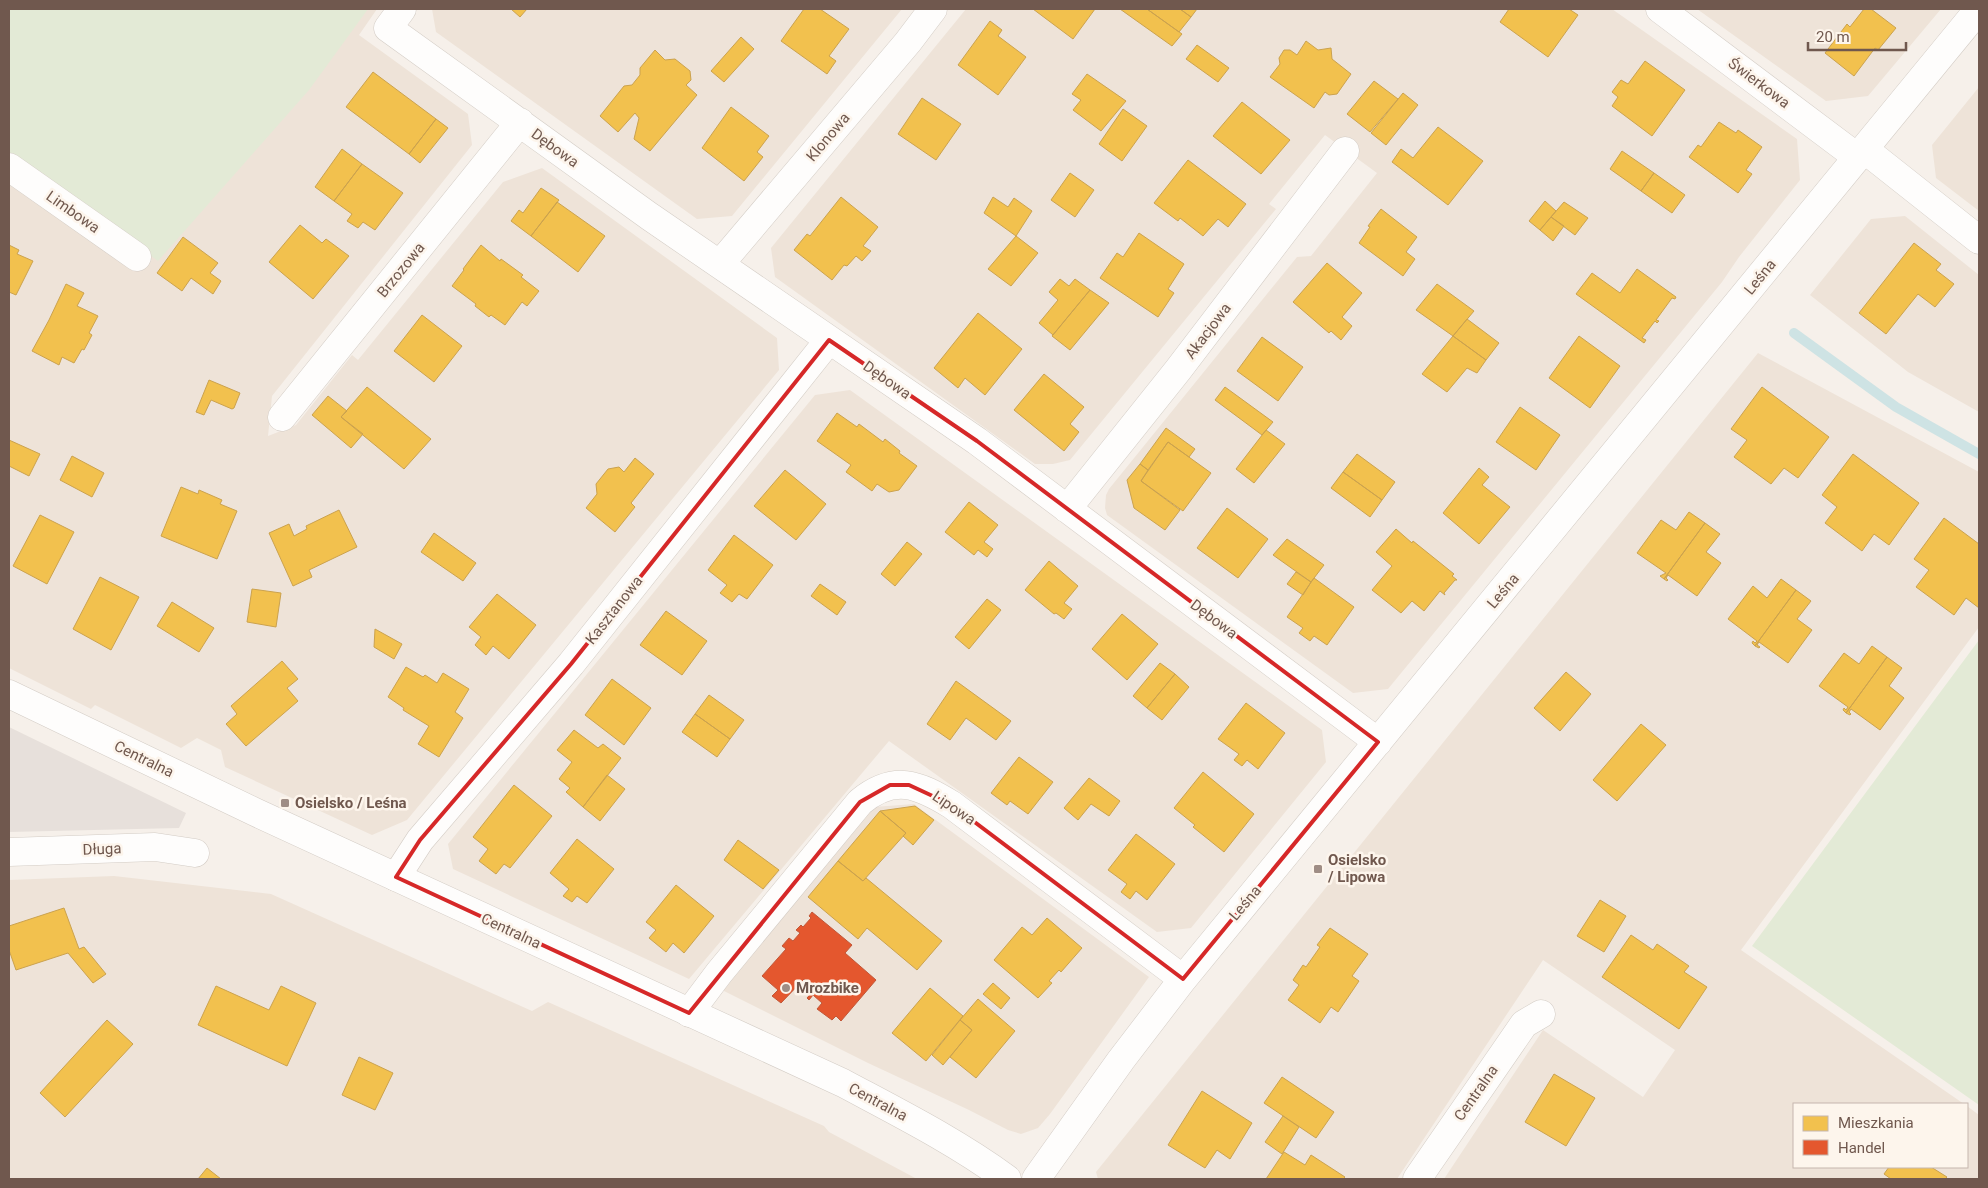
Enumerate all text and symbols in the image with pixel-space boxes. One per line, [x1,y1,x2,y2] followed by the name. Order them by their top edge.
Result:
[1808,20,1906,52] scale bar
[1816,28,1850,46] text: 20 m
[1725,54,1793,112] street label: Świerkowa
[802,109,854,165] street label: Klonowa
[528,125,582,171] street label: Dębowa
[43,187,103,237] street label: Limbowa
[373,239,429,301] street label: Brzozowa
[1740,256,1780,298] street label: Leśna
[1181,300,1235,362] street label: Akacjowa
[860,357,914,403] street label: Dębowa
[1483,570,1523,612] street label: Leśna
[582,572,646,648] street label: Kasztanowa
[1187,595,1241,643] street label: Dębowa
[111,737,177,781] street label: Centralna
[929,787,979,829] street label: Lipowa
[295,794,407,812] place label: Osielsko / Leśna
[279,797,291,809] marker: Osielsko / Leśna
[82,839,122,859] street label: Długa
[1327,851,1386,886] place label: Osielsko / Lipowa
[1312,863,1324,875] marker: Osielsko / Lipowa
[1225,882,1265,924] street label: Leśna
[478,909,544,953] street label: Centralna
[796,979,859,997] place label: Mrozbike
[780,982,792,994] marker: Mrozbike
[1450,1062,1502,1124] street label: Centralna
[846,1079,910,1125] street label: Centralna
[1793,1103,1968,1168] legend
[1838,1114,1914,1132] text: Mieszkania
[1838,1139,1885,1157] text: Handel

